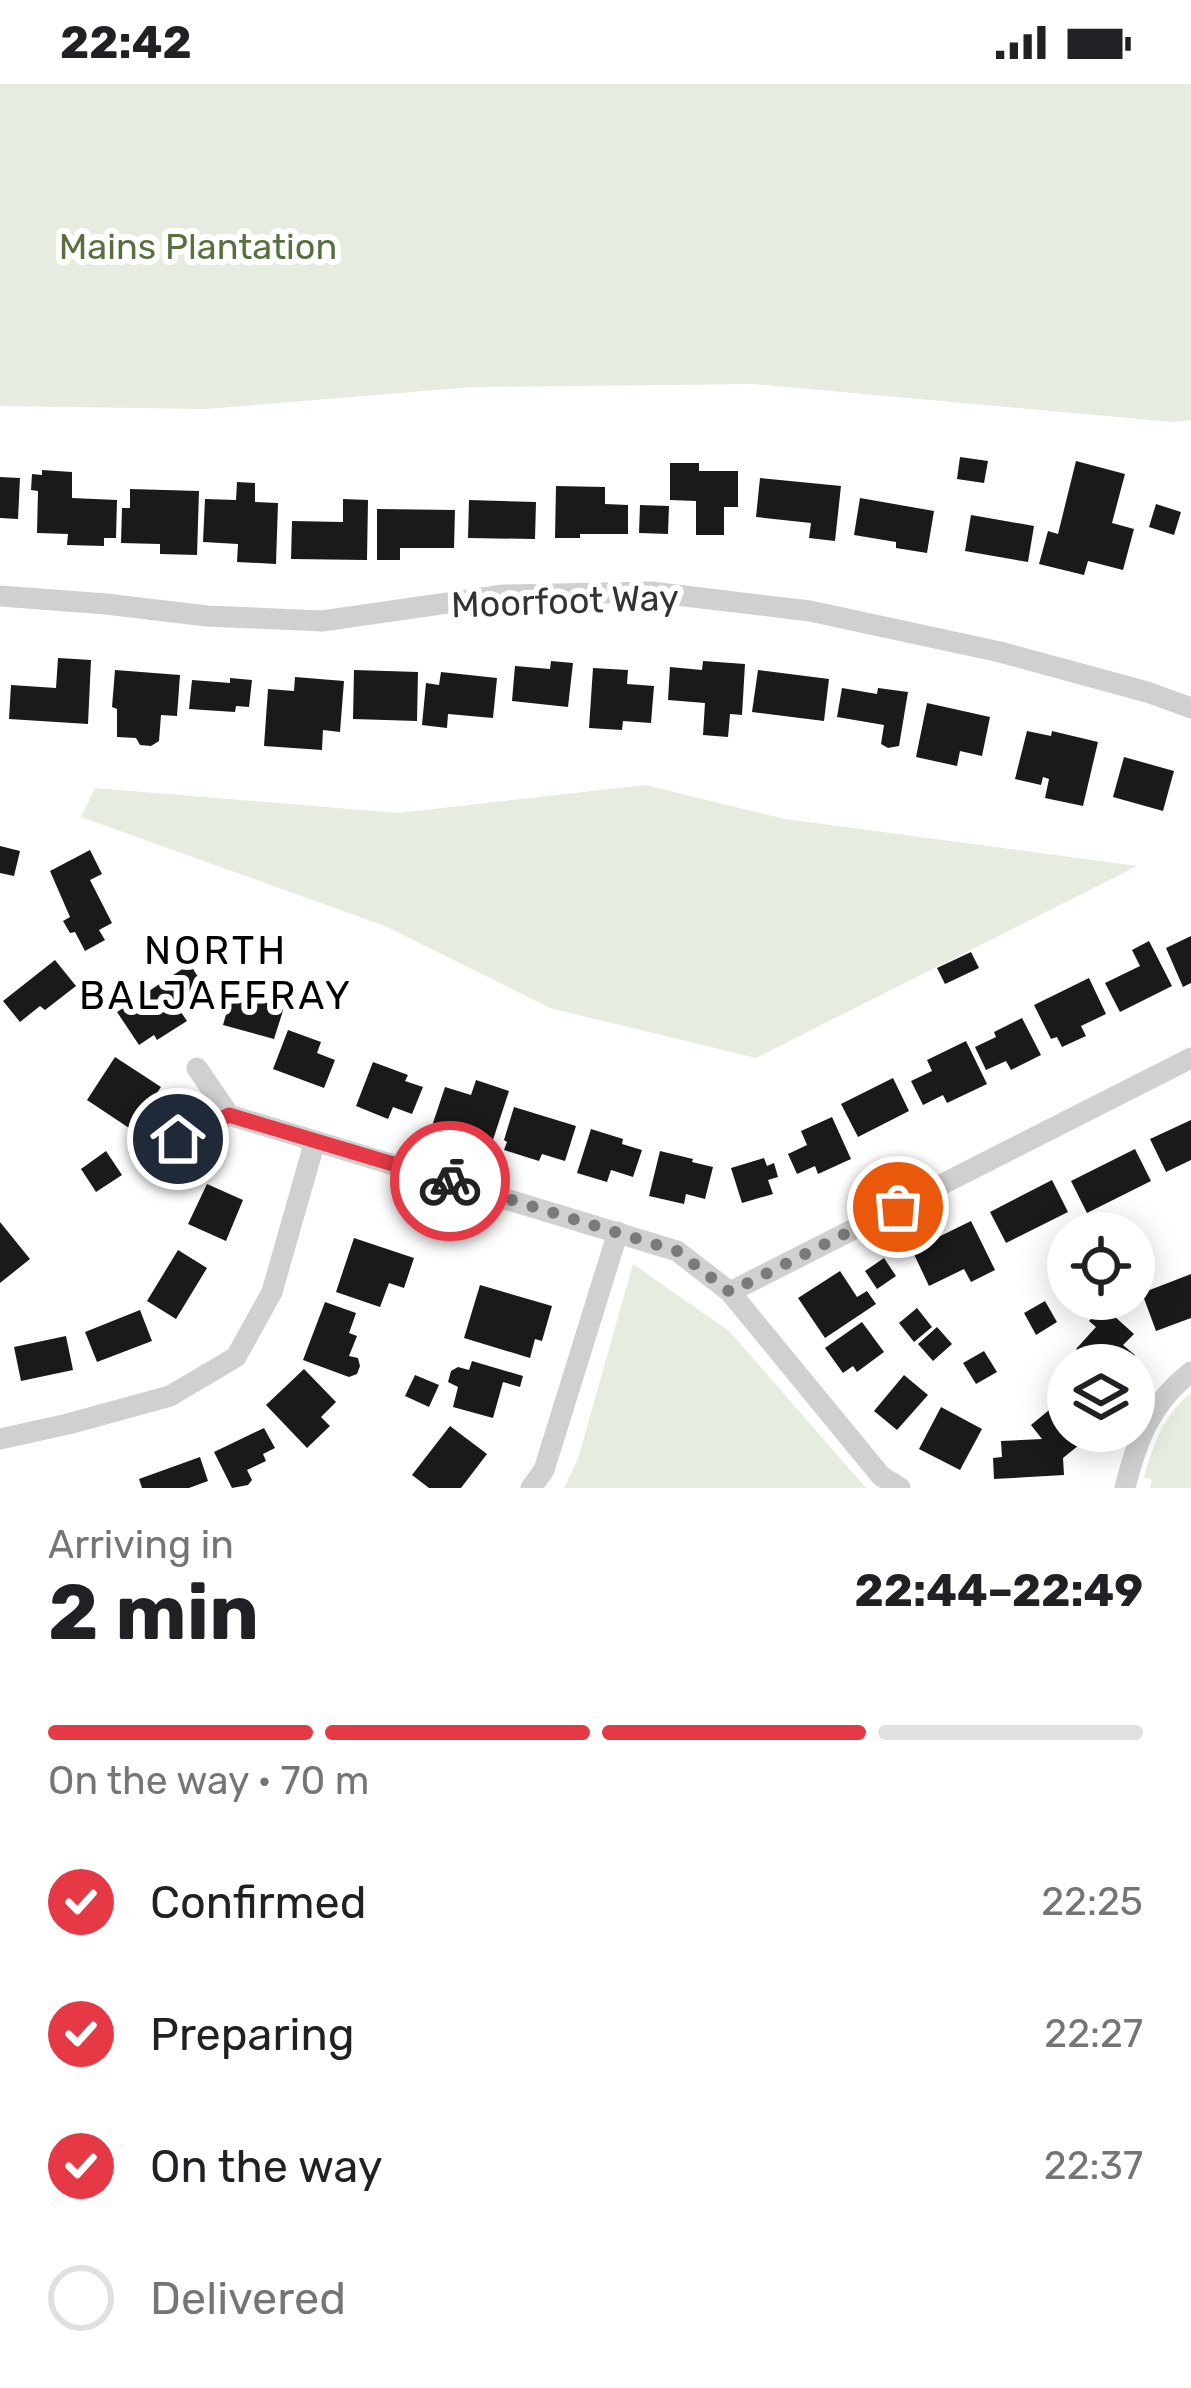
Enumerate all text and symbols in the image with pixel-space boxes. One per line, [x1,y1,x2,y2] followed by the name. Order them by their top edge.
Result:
[60,16,192,69] text: 22:42
[59,225,337,268] park label: Mains Plantation
[450,576,680,626] street label: Moorfoot Way
[79,928,353,1019] district label: NORTH BALJAFFRAY
[127,1088,229,1190] pin
[145,1106,211,1172] icon: home
[390,1121,510,1241] courier
[417,1148,483,1214] icon: bike
[847,1156,949,1258] pin
[865,1174,931,1240] icon: bag
[1047,1212,1155,1452] map controls
[1047,1212,1155,1320] button: locate
[1047,1344,1155,1452] button: layers
[48,1522,234,1568] text: Arriving in
[855,1564,1143,1617] text: 22:44–22:49
[48,1566,259,1659] text: 2 min
[48,1758,370,1804] text: On the way · 70 m
[48,1869,114,1935] icon: check
[150,1876,367,1929] text: Confirmed
[1041,1879,1143,1925] text: 22:25
[48,2001,114,2067] icon: check
[150,2008,355,2061] text: Preparing
[1044,2011,1143,2057] text: 22:27
[48,2133,114,2199] icon: check
[150,2140,383,2193] text: On the way
[1044,2143,1143,2189] text: 22:37
[150,2272,346,2325] text: Delivered

